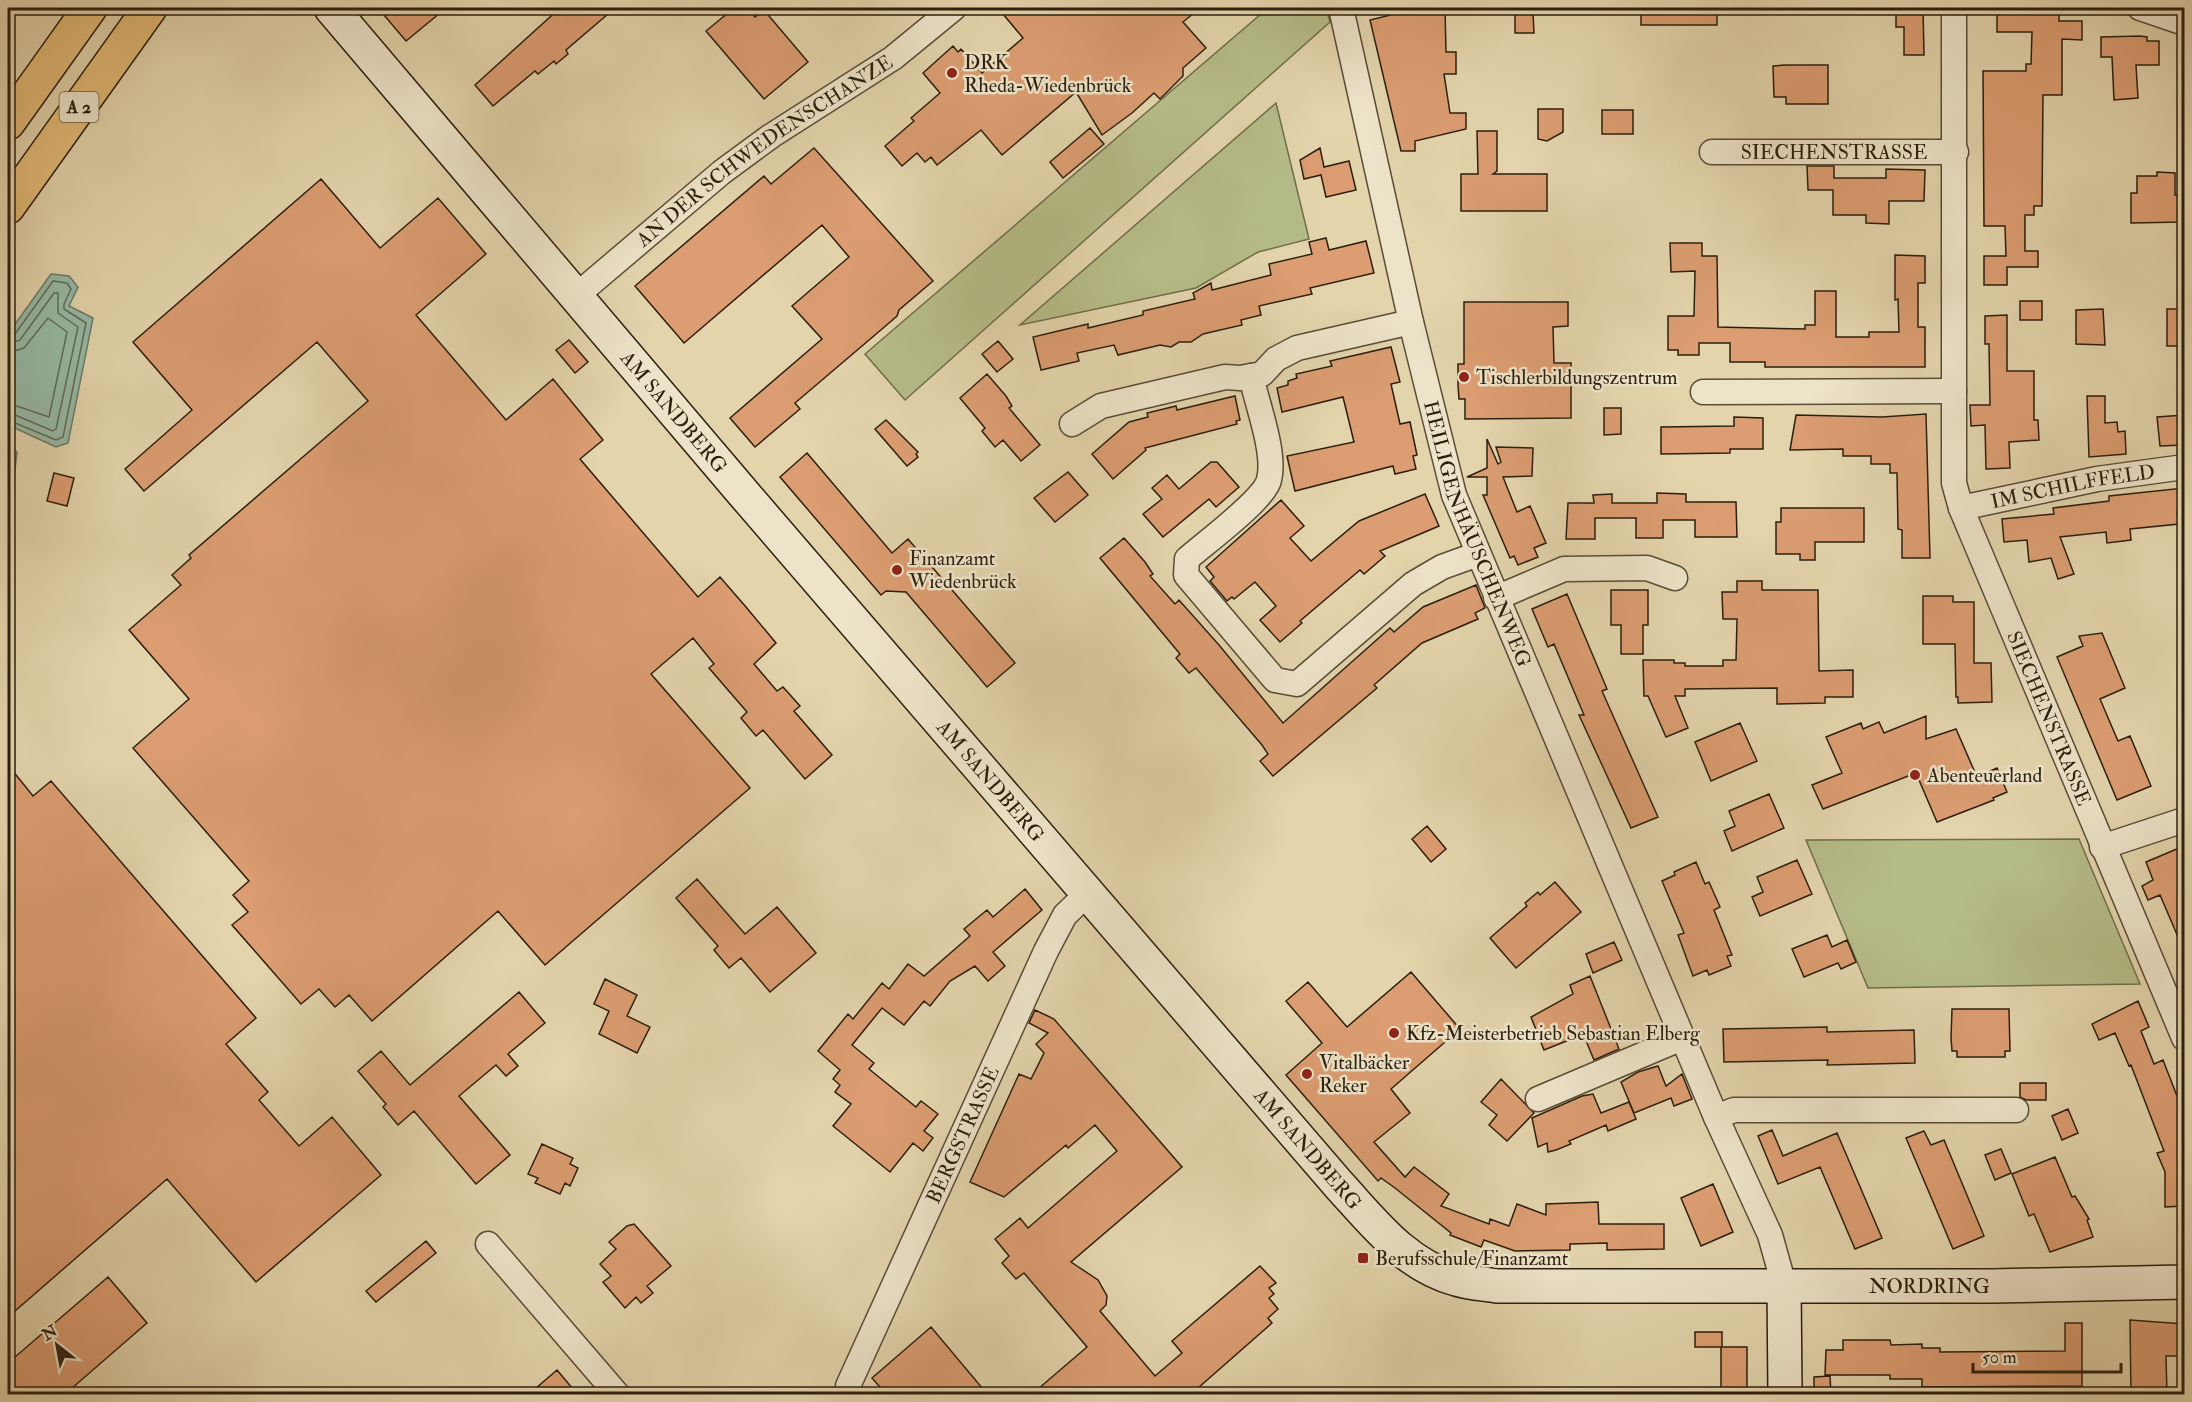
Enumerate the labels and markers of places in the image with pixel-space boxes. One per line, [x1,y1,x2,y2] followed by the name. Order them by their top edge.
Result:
[964,50,1132,98] place label: DRK Rheda-Wiedenbrück
[945,66,959,80] marker: DRK Rheda-Wiedenbrück
[1476,365,1678,390] place label: Tischlerbildungszentrum
[1457,370,1471,384] marker: Tischlerbildungszentrum
[908,546,1017,594] place label: Finanzamt Wiedenbrück
[890,563,904,577] marker: Finanzamt Wiedenbrück
[1926,763,2043,788] place label: Abenteuerland
[1908,768,1922,782] marker: Abenteuerland
[1406,1021,1701,1046] place label: Kfz-Meisterbetrieb Sebastian Elberg
[1387,1026,1401,1040] marker: Kfz-Meisterbetrieb Sebastian Elberg
[1319,1050,1410,1098] place label: Vitalbäcker Reker
[1300,1067,1314,1081] marker: Vitalbäcker Reker
[1375,1246,1569,1271] place label: Berufsschule/Finanzamt
[1356,1251,1370,1265] marker: Berufsschule/Finanzamt

